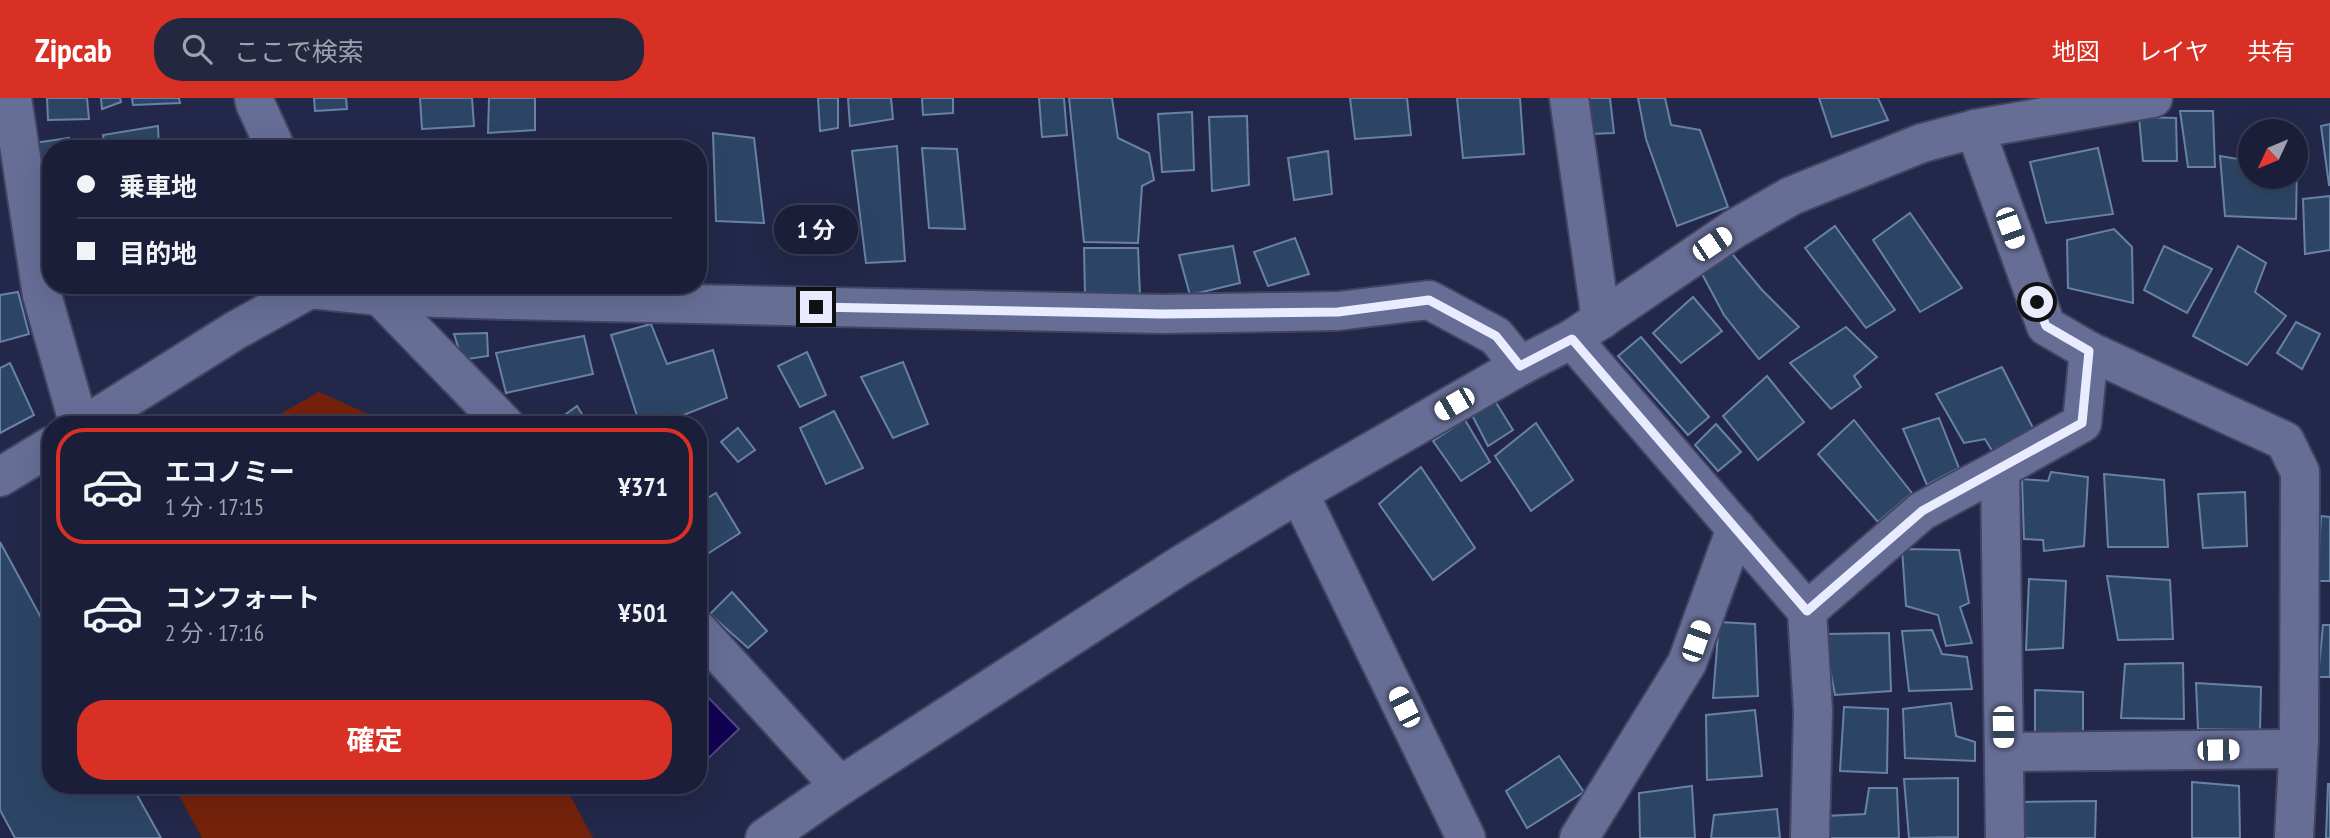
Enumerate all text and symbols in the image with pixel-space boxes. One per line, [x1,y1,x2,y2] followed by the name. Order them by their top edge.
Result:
[154,18,644,81] search box
[35,28,112,71] text: Zipcab
[178,30,216,68] icon: search
[234,35,364,68] text: ここで検索
[2052,36,2100,67] text: 地図
[2138,36,2209,67] text: レイヤ
[2247,36,2295,67] text: 共有
[2238,119,2308,189] north arrow
[2238,119,2308,189] map controls
[119,170,197,203] text: 乗車地
[1993,205,2028,251] car
[774,206,858,254] callout: 1 分
[797,215,835,244] text: 1 分
[1689,224,1736,264] car
[119,237,197,270] text: 目的地
[2021,286,2053,318] route start
[800,291,832,323] route end
[1431,384,1478,424] car
[81,455,144,518] icon: car
[165,455,295,488] text: エコノミー
[618,470,668,503] text: ¥371
[165,492,264,521] text: 1 分 · 17:15
[81,581,144,644] icon: car
[165,581,320,614] text: コンフォート
[618,596,668,629] text: ¥501
[165,618,264,647] text: 2 分 · 17:16
[1680,618,1713,664] car
[1386,684,1423,730] car
[77,700,672,780] button: 確定
[1993,706,2014,748] car
[2197,739,2240,761] car

